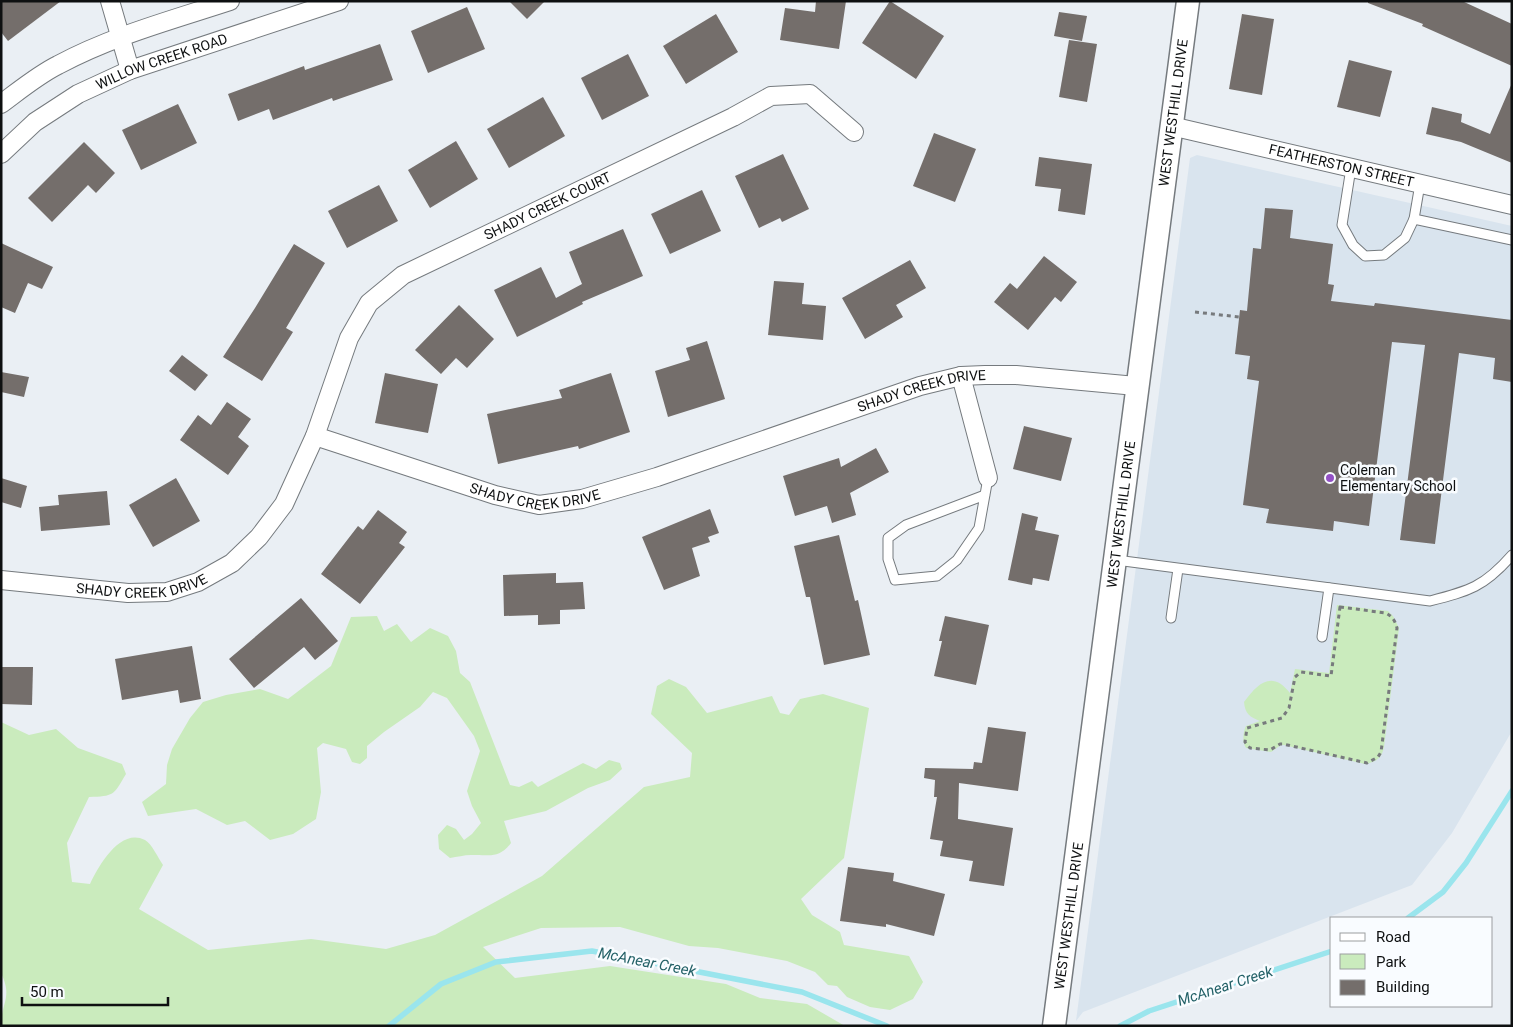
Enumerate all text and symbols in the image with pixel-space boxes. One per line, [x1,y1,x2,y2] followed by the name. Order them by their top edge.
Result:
[93,30,230,93] street label: WILLOW CREEK ROAD
[1155,38,1191,187] street label: WEST WESTHILL DRIVE
[1267,141,1416,190] street label: FEATHERSTON STREET
[481,168,614,243] street label: SHADY CREEK COURT
[855,367,986,415] street label: SHADY CREEK DRIVE
[1103,440,1138,589] street label: WEST WESTHILL DRIVE
[1340,462,1456,494] place label: Coleman Elementary School
[1324,472,1336,484] marker: Coleman Elementary School
[468,479,602,514] street label: SHADY CREEK DRIVE
[75,571,210,601] street label: SHADY CREEK DRIVE
[1051,841,1086,990] street label: WEST WESTHILL DRIVE
[1330,917,1493,1007] legend
[1376,928,1410,946] text: Road
[597,944,698,980] water label: McAnear Creek
[1376,953,1407,971] text: Park
[1175,962,1276,1010] water label: McAnear Creek
[22,974,169,1006] scale bar
[1376,978,1430,996] text: Building
[30,983,64,1001] text: 50 m

